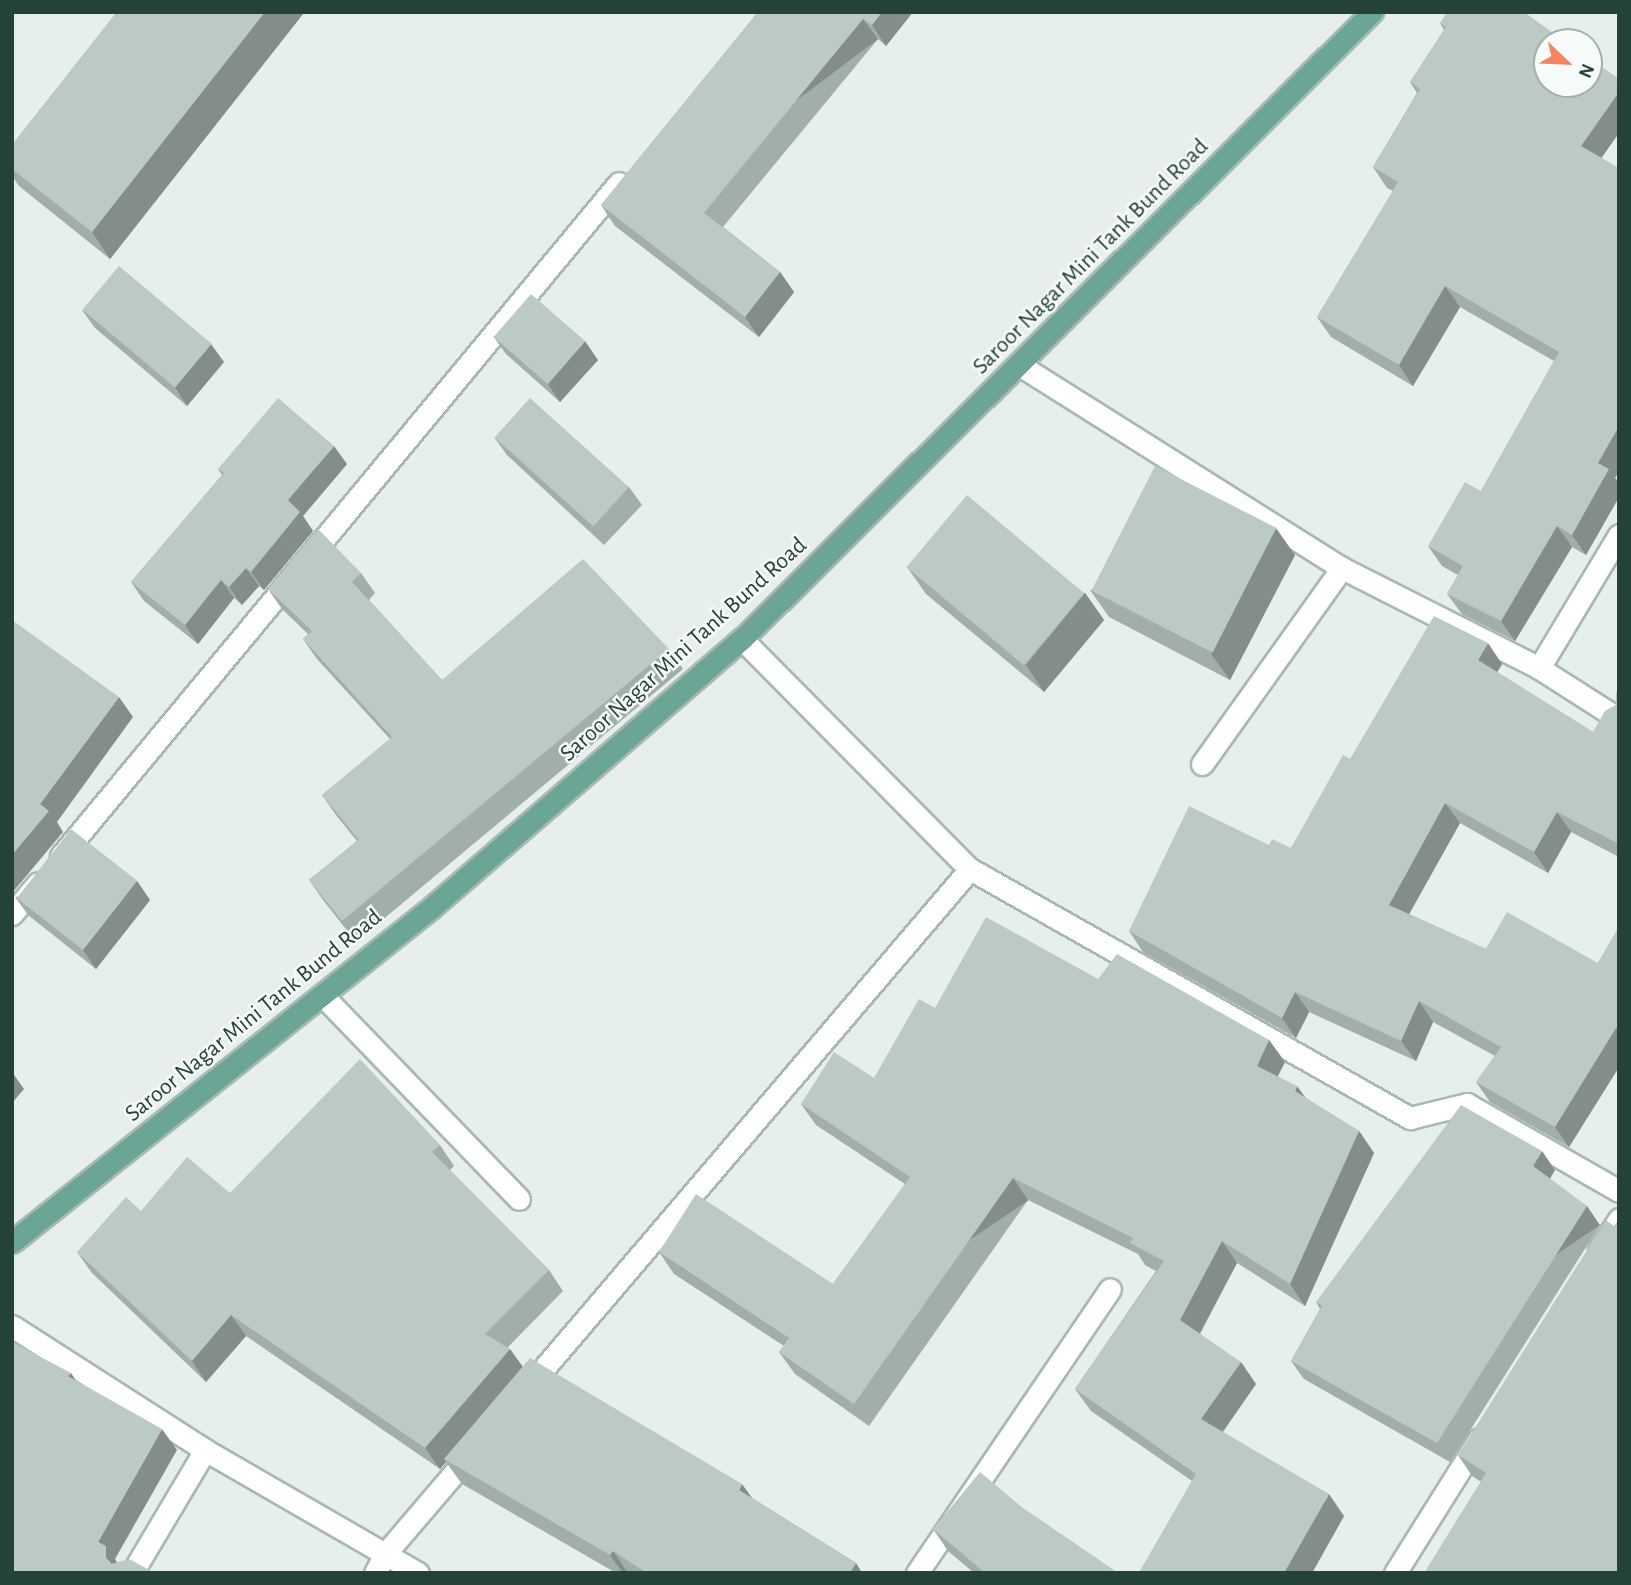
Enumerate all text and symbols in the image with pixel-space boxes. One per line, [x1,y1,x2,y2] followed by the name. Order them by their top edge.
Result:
[1533,28,1603,98] north arrow
[1575,61,1597,80] text: N
[967,133,1215,381] street label: Saroor Nagar Mini Tank Bund Road
[555,532,813,768] street label: Saroor Nagar Mini Tank Bund Road
[120,903,388,1129] street label: Saroor Nagar Mini Tank Bund Road

